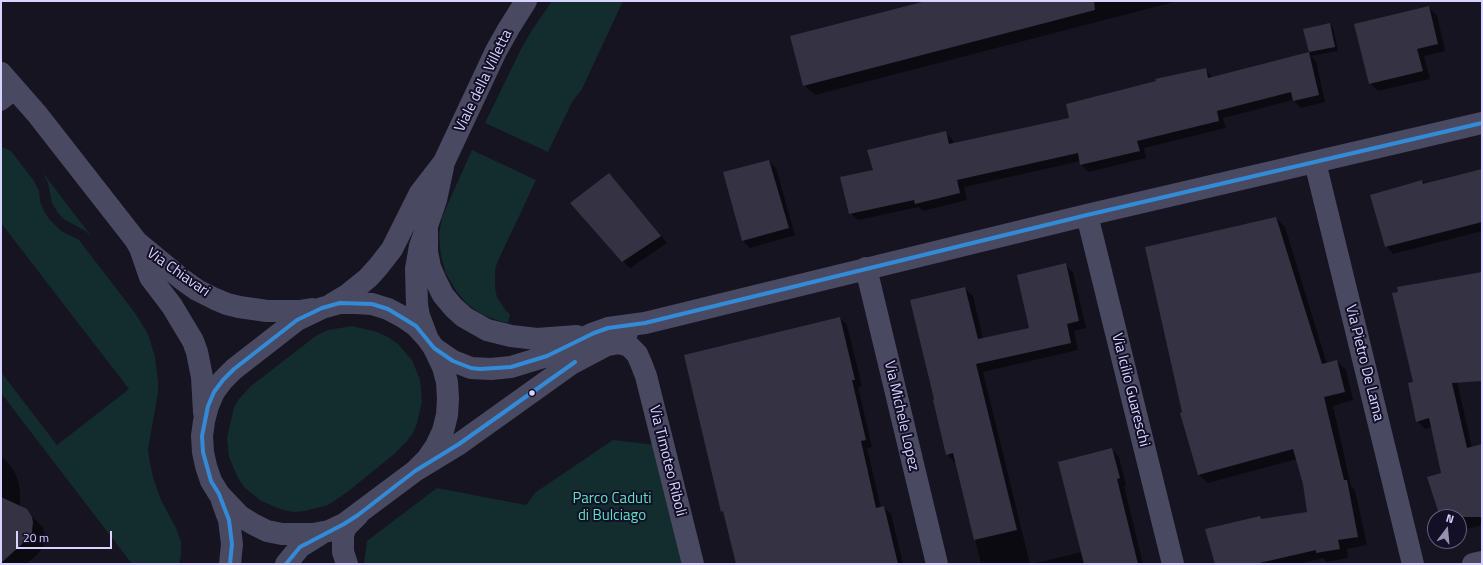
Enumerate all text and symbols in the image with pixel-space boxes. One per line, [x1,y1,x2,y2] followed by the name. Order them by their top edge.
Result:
[451,27,517,135] street label: Viale della Villetta
[143,245,213,301] street label: Via Chiavari
[1341,303,1387,423] street label: Via Pietro De Lama
[1107,331,1153,449] street label: Via Icilio Guareschi
[880,359,922,473] street label: Via Michele Lopez
[527,388,537,398] unlabelled marker
[645,404,689,518] street label: Via Timoteo Riboli
[572,490,652,525] park label: Parco Caduti di Bulciago
[1427,509,1467,549] north arrow
[1444,510,1456,527] text: N
[18,523,114,549] scale bar
[23,528,49,547] text: 20 m

